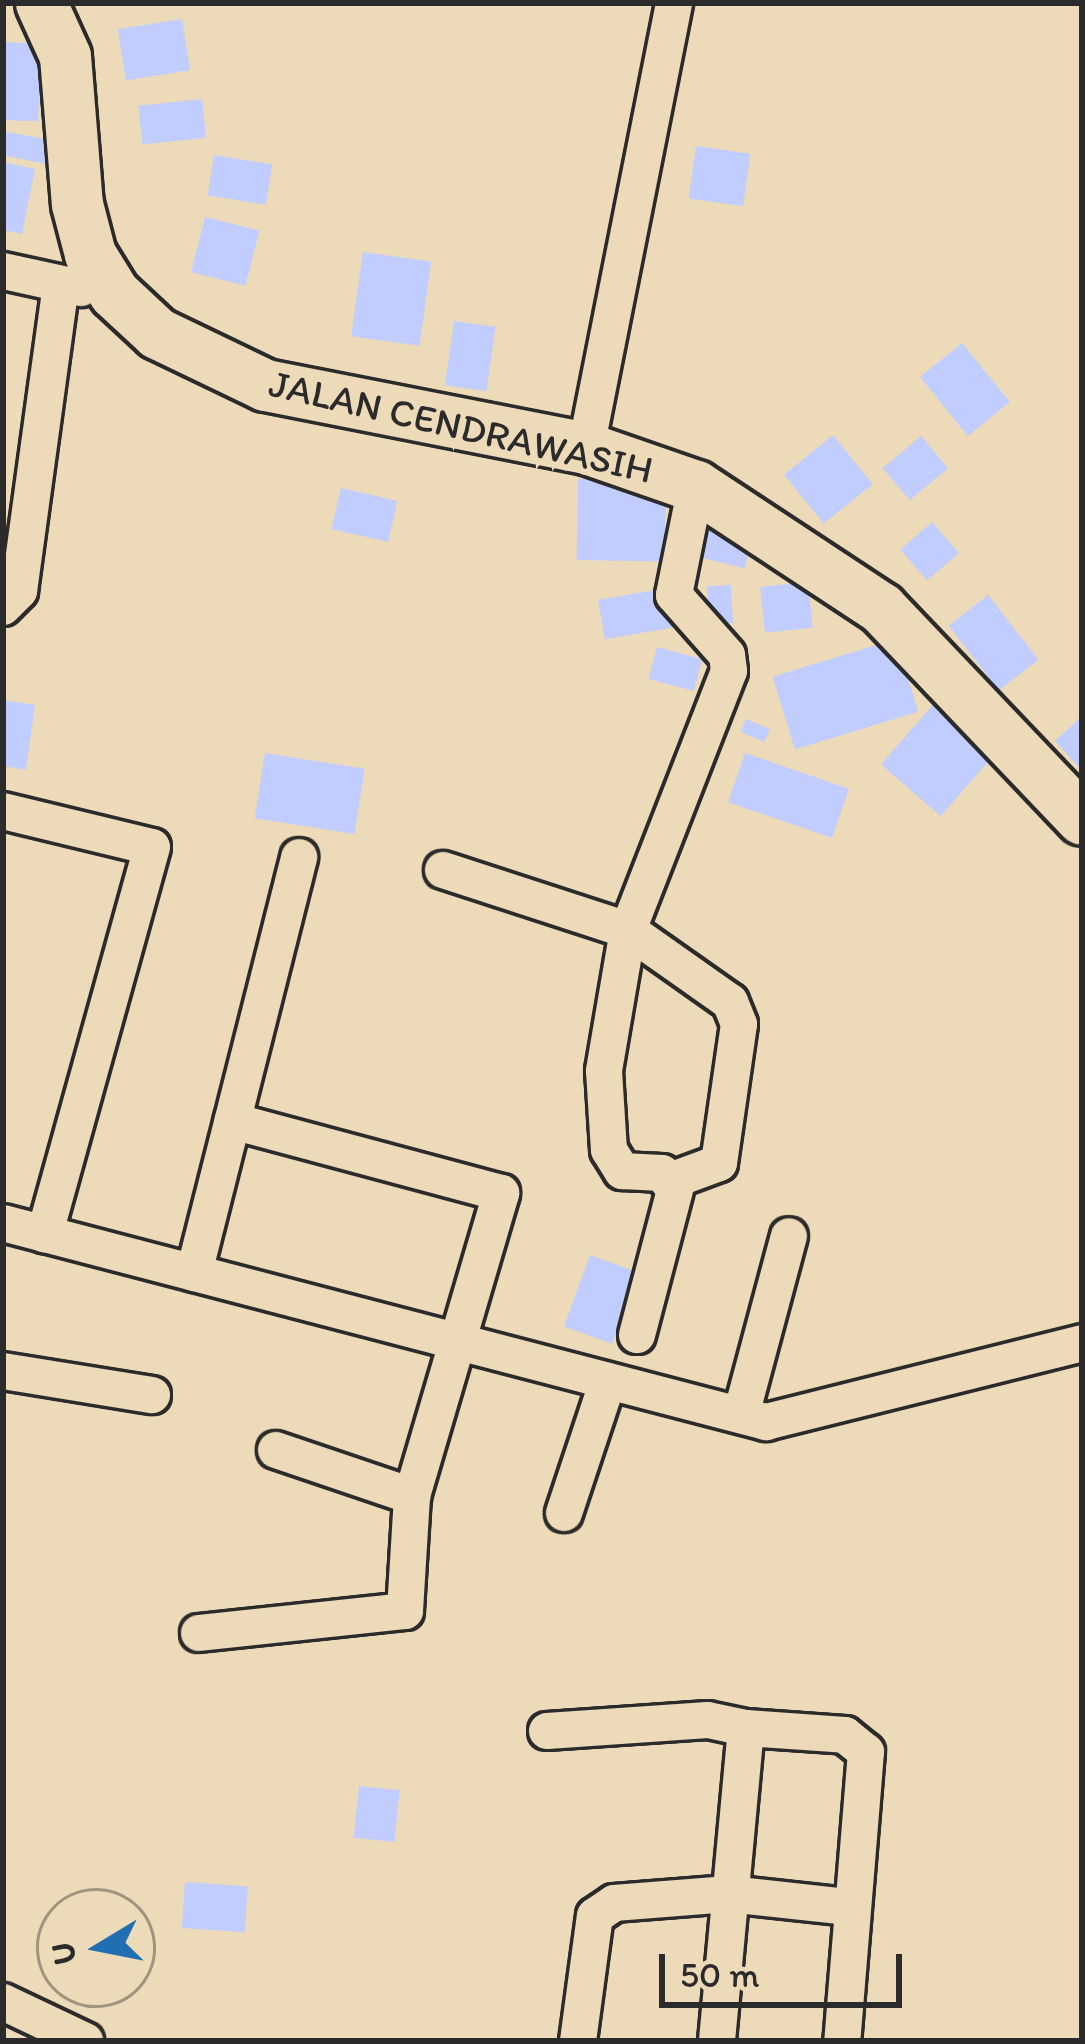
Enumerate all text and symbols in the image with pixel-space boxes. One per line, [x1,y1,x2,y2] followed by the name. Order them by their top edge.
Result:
[265,360,657,494] street label: JALAN CENDRAWASIH
[36,1888,156,2008] north arrow
[665,1930,908,2004] scale bar
[42,1940,84,1968] text: U
[680,1953,759,1996] text: 50 m

